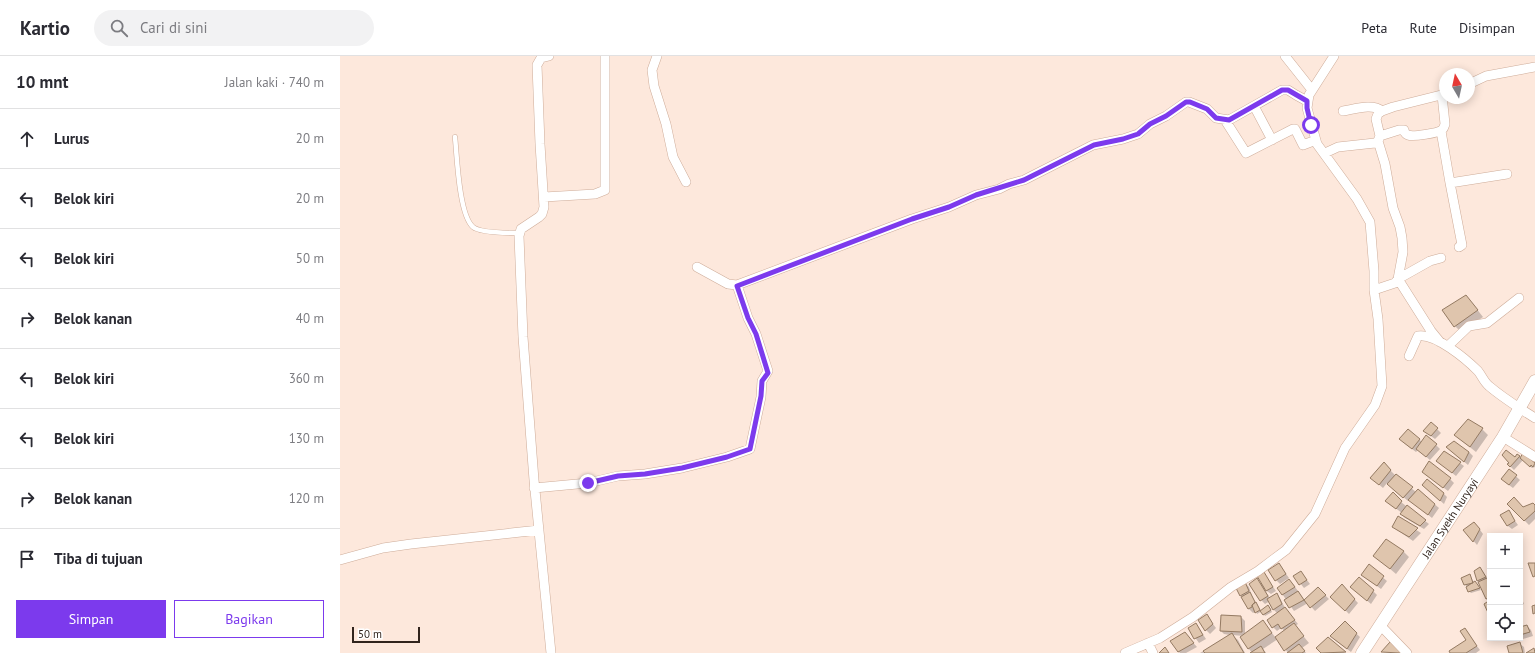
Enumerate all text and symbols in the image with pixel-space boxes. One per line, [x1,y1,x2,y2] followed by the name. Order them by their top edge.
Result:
[94,10,374,46] search box
[20,16,70,40] text: Kartio
[108,17,130,39] icon: search
[140,18,208,37] text: Cari di sini
[1361,19,1387,37] text: Peta
[1409,19,1437,37] text: Rute
[1459,19,1515,37] text: Disimpan
[1439,68,1475,104] north arrow
[16,71,68,93] text: 10 mnt
[225,74,324,91] text: Jalan kaki · 740 m
[1302,116,1320,134] route start
[16,128,38,150] icon: ahead
[54,129,89,148] text: Lurus
[296,130,324,147] text: 20 m
[16,188,38,210] icon: left
[54,189,114,208] text: Belok kiri
[296,190,324,207] text: 20 m
[16,248,38,270] icon: left
[54,249,114,268] text: Belok kiri
[296,250,324,267] text: 50 m
[16,308,38,330] icon: right
[54,309,132,328] text: Belok kanan
[296,310,324,327] text: 40 m
[16,368,38,390] icon: left
[54,369,114,388] text: Belok kiri
[289,370,324,387] text: 360 m
[16,428,38,450] icon: left
[54,429,114,448] text: Belok kiri
[289,430,324,447] text: 130 m
[579,474,597,492] route end
[1418,475,1481,562] street label: Jalan Syekh Nuryayi
[16,488,38,510] icon: right
[54,489,132,508] text: Belok kanan
[289,490,324,507] text: 120 m
[1487,533,1523,641] map controls
[1487,533,1523,569] button: +
[16,548,38,570] icon: arrive
[54,549,143,568] text: Tiba di tujuan
[1487,569,1523,605] button: −
[16,600,166,638] button: Simpan
[174,600,324,638] button: Bagikan
[1487,605,1523,641] button: locate
[352,625,420,644] scale bar
[358,627,382,641] text: 50 m

